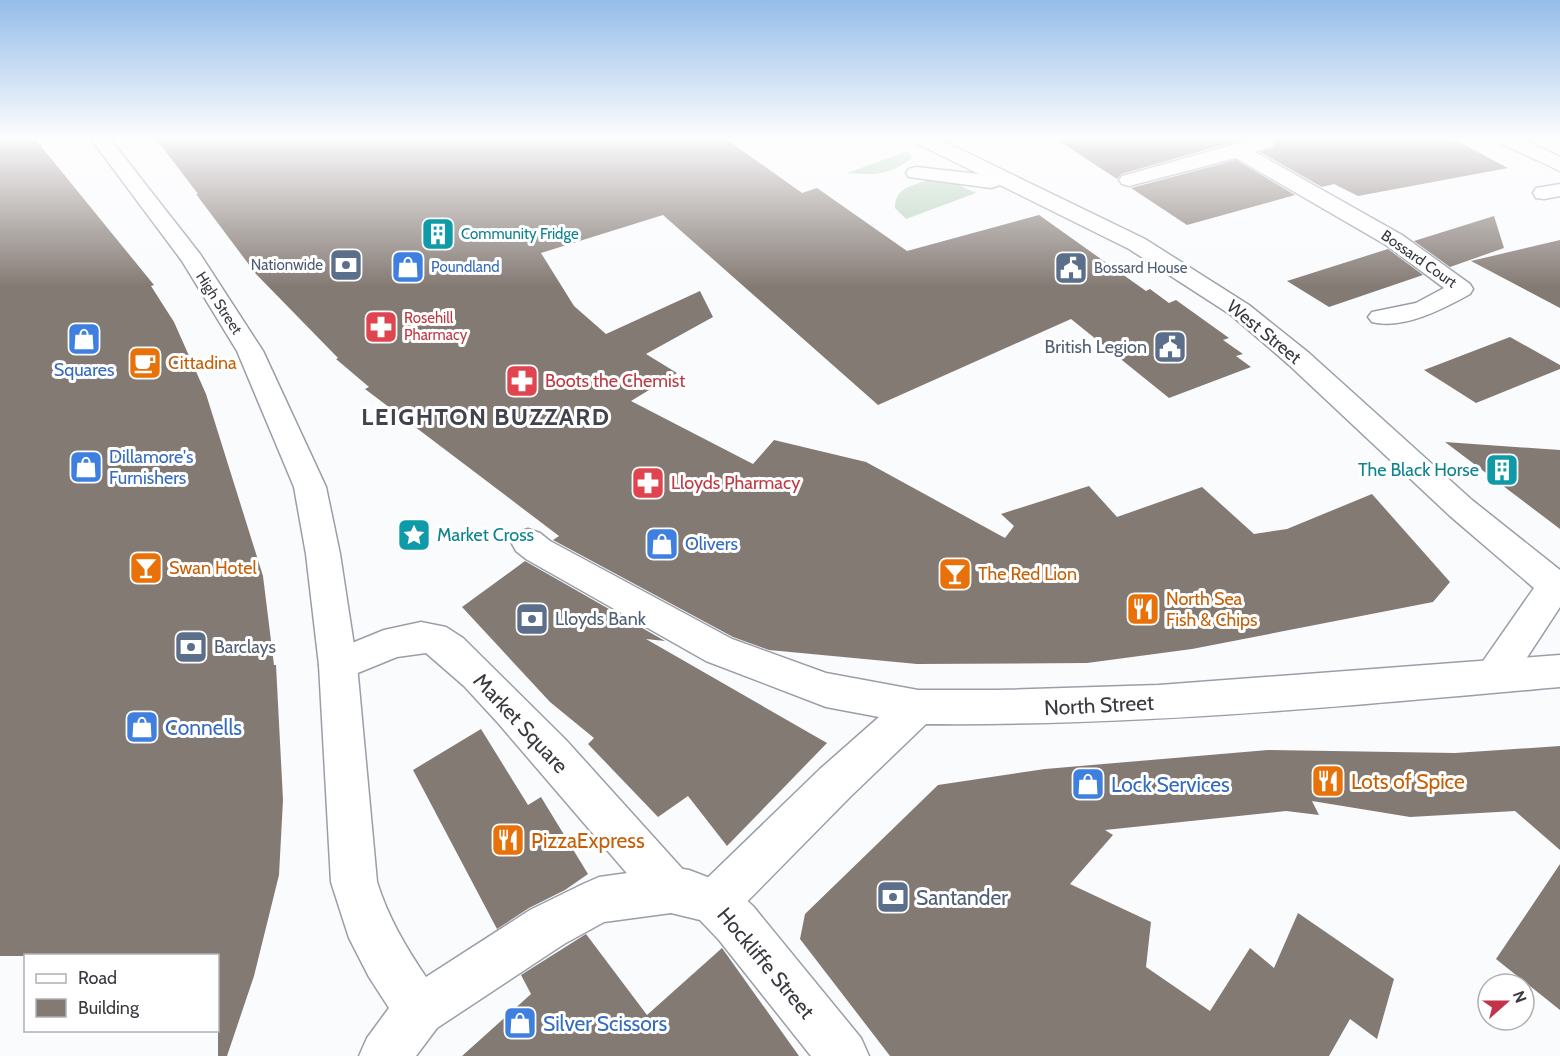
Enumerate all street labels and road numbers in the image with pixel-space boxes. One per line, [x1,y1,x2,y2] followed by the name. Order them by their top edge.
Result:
[1378,226,1460,292] street label: Bossard Court
[192,268,246,338] street label: High Street
[1222,295,1306,369] street label: West Street
[468,668,574,778] street label: Market Square
[1043,690,1155,720] street label: North Street
[712,902,820,1024] street label: Hockliffe Street

